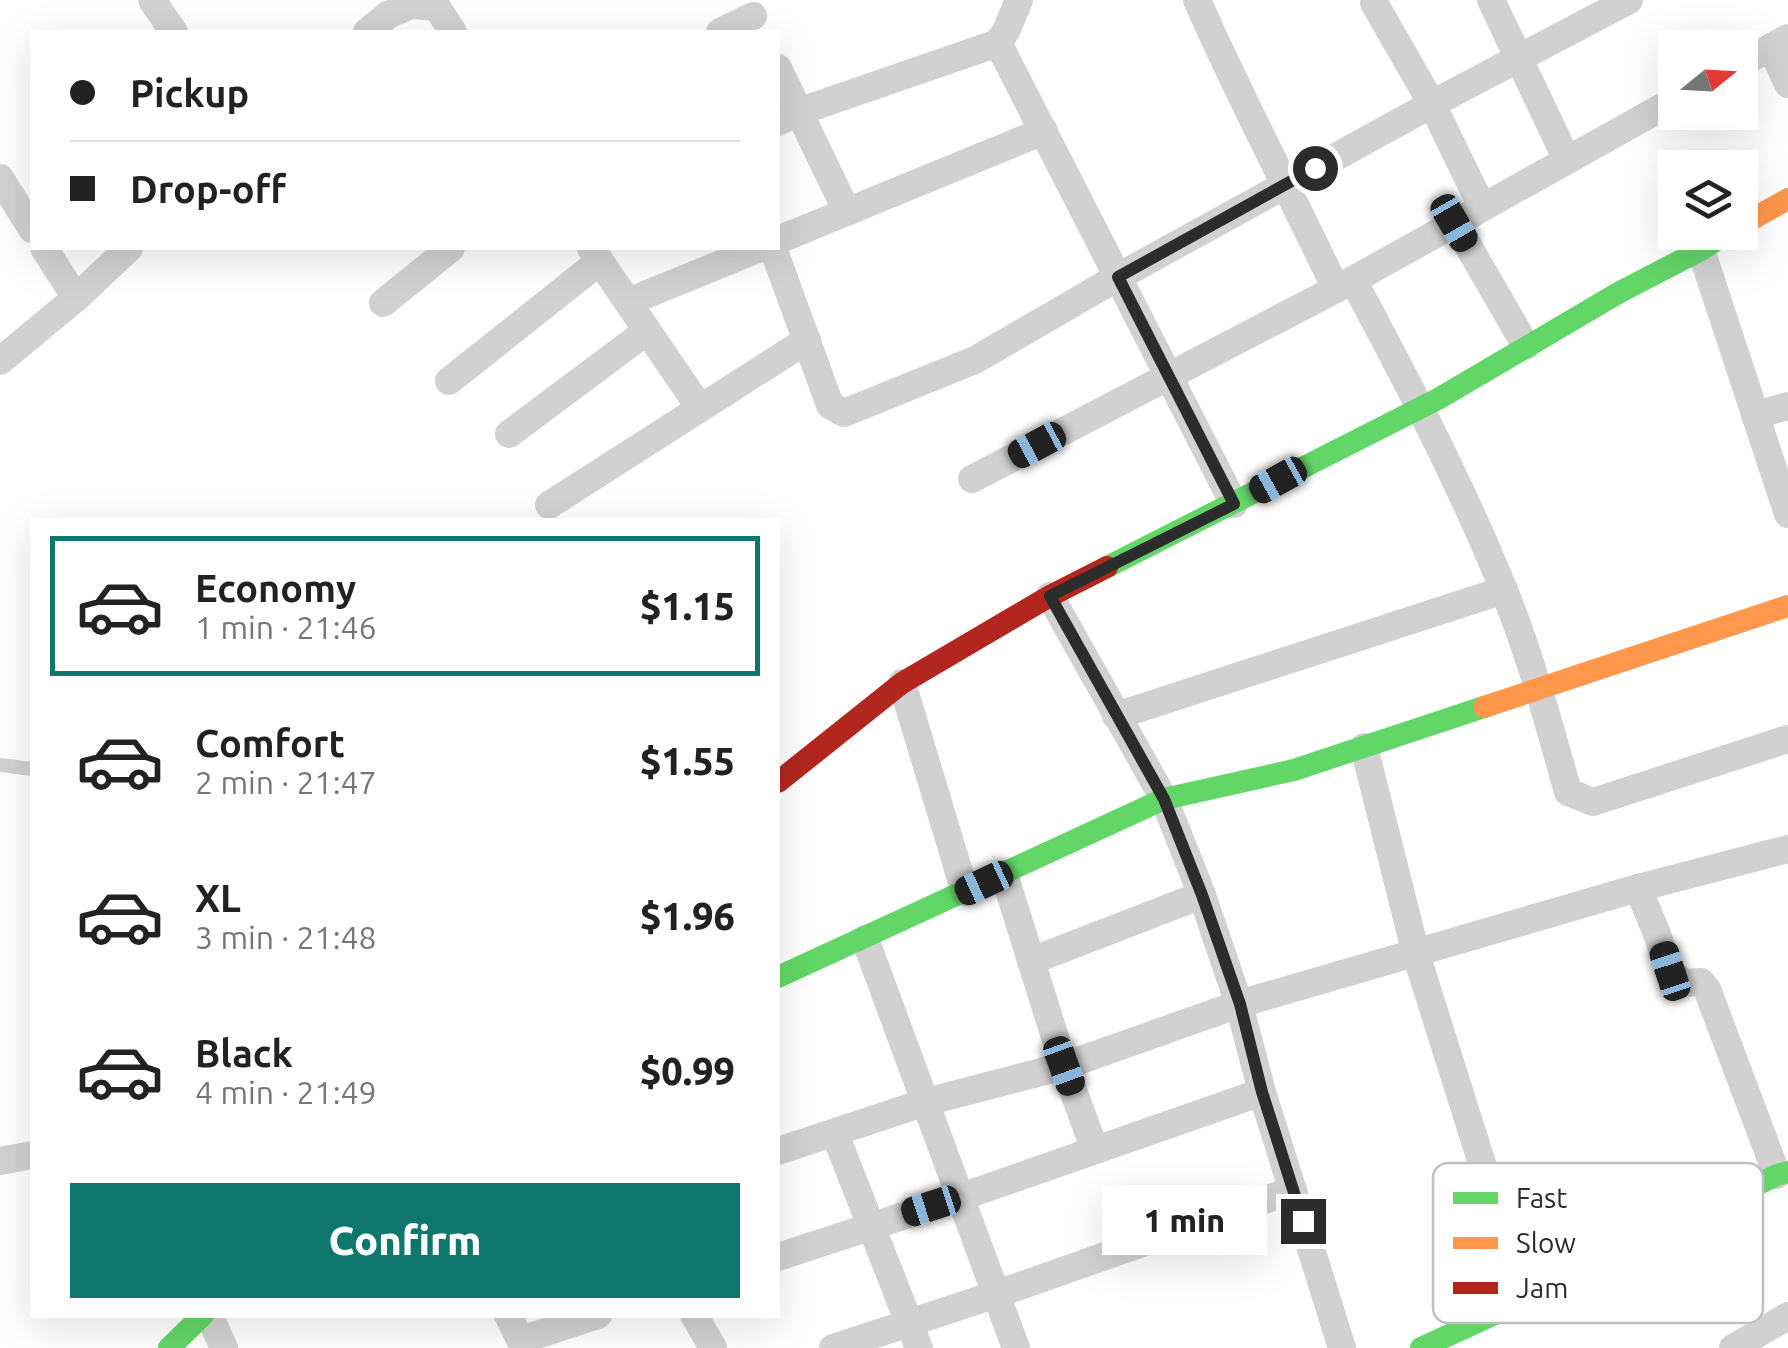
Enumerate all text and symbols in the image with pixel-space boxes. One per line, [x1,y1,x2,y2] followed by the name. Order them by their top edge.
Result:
[1658,30,1758,130] north arrow
[1658,30,1758,250] map controls
[130,72,249,114] text: Pickup
[1293,146,1338,191] route start
[1658,150,1758,250] button: layers
[130,168,286,210] text: Drop-off
[1426,190,1482,256] car
[1003,418,1071,472] car
[1244,452,1312,508] car
[75,561,165,651] icon: car
[195,567,356,609] text: Economy
[640,585,735,627] text: $1.15
[195,609,377,645] text: 1 min · 21:46
[75,716,165,806] icon: car
[195,722,345,764] text: Comfort
[640,740,735,782] text: $1.55
[195,764,377,800] text: 2 min · 21:47
[950,857,1018,909] car
[75,871,165,961] icon: car
[195,877,241,919] text: XL
[640,895,735,937] text: $1.96
[195,919,377,955] text: 3 min · 21:48
[1646,938,1694,1004] car
[75,1026,165,1116] icon: car
[195,1032,293,1074] text: Black
[1040,1033,1088,1099] car
[640,1050,735,1092] text: $0.99
[195,1074,377,1110] text: 4 min · 21:49
[1433,1163,1763,1323] legend
[898,1182,964,1230] car
[1516,1182,1567,1213] text: Fast
[70,1183,740,1298] button: Confirm
[1103,1186,1268,1256] callout: 1 min
[1281,1199,1326,1244] route end
[1144,1202,1225,1238] text: 1 min
[1516,1227,1576,1258] text: Slow
[1516,1272,1568,1303] text: Jam

